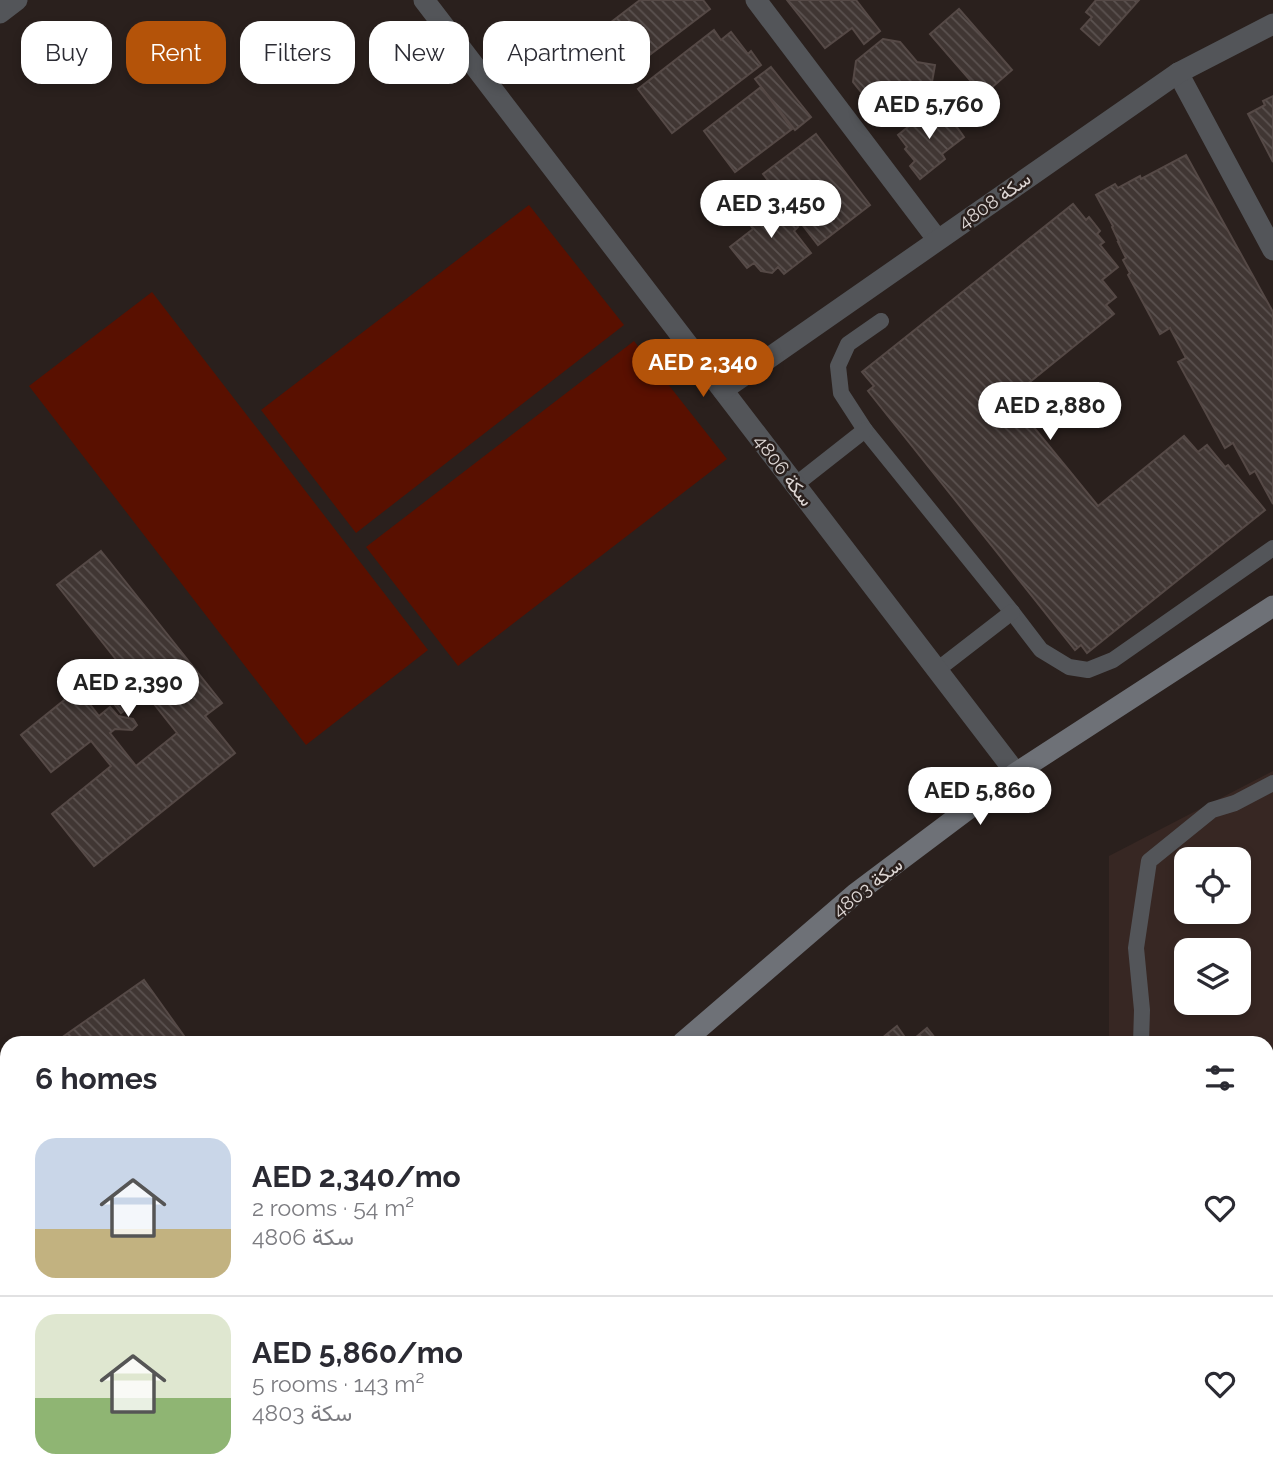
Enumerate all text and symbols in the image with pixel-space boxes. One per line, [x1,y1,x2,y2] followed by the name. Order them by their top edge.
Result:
[21,21,112,84] chip: Buy
[126,21,226,84] chip: Rent
[240,21,355,84] chip: Filters
[369,21,469,84] chip: New
[483,21,650,84] chip: Apartment
[849,82,1009,141] pin: AED 5,760
[874,90,984,117] text: AED 5,760
[953,167,1035,233] street label: سكة 4808
[691,180,851,240] pin: AED 3,450
[716,189,826,216] text: AED 3,450
[623,340,783,399] pin: AED 2,340
[648,348,758,375] text: AED 2,340
[970,382,1130,442] pin: AED 2,880
[994,391,1106,418] text: AED 2,880
[750,430,818,510] street label: سكة 4806
[48,660,208,719] pin: AED 2,390
[73,668,183,695] text: AED 2,390
[900,768,1060,827] pin: AED 5,860
[924,776,1036,803] text: AED 5,860
[1174,847,1251,1015] map controls
[1174,847,1251,924] button: locate
[828,853,906,921] street label: سكة 4803
[1174,938,1251,1015] button: layers
[1201,1059,1239,1097] icon: filters
[35,1061,157,1096] text: 6 homes
[252,1159,461,1194] text: AED 2,340/mo
[91,1166,175,1250] icon: home
[1201,1189,1239,1227] icon: heart
[252,1194,414,1221] text: 2 rooms · 54 m²
[252,1223,354,1250] text: سكة 4806
[252,1335,463,1370] text: AED 5,860/mo
[91,1342,175,1426] icon: home
[1201,1365,1239,1403] icon: heart
[252,1370,424,1397] text: 5 rooms · 143 m²
[252,1399,352,1426] text: سكة 4803

